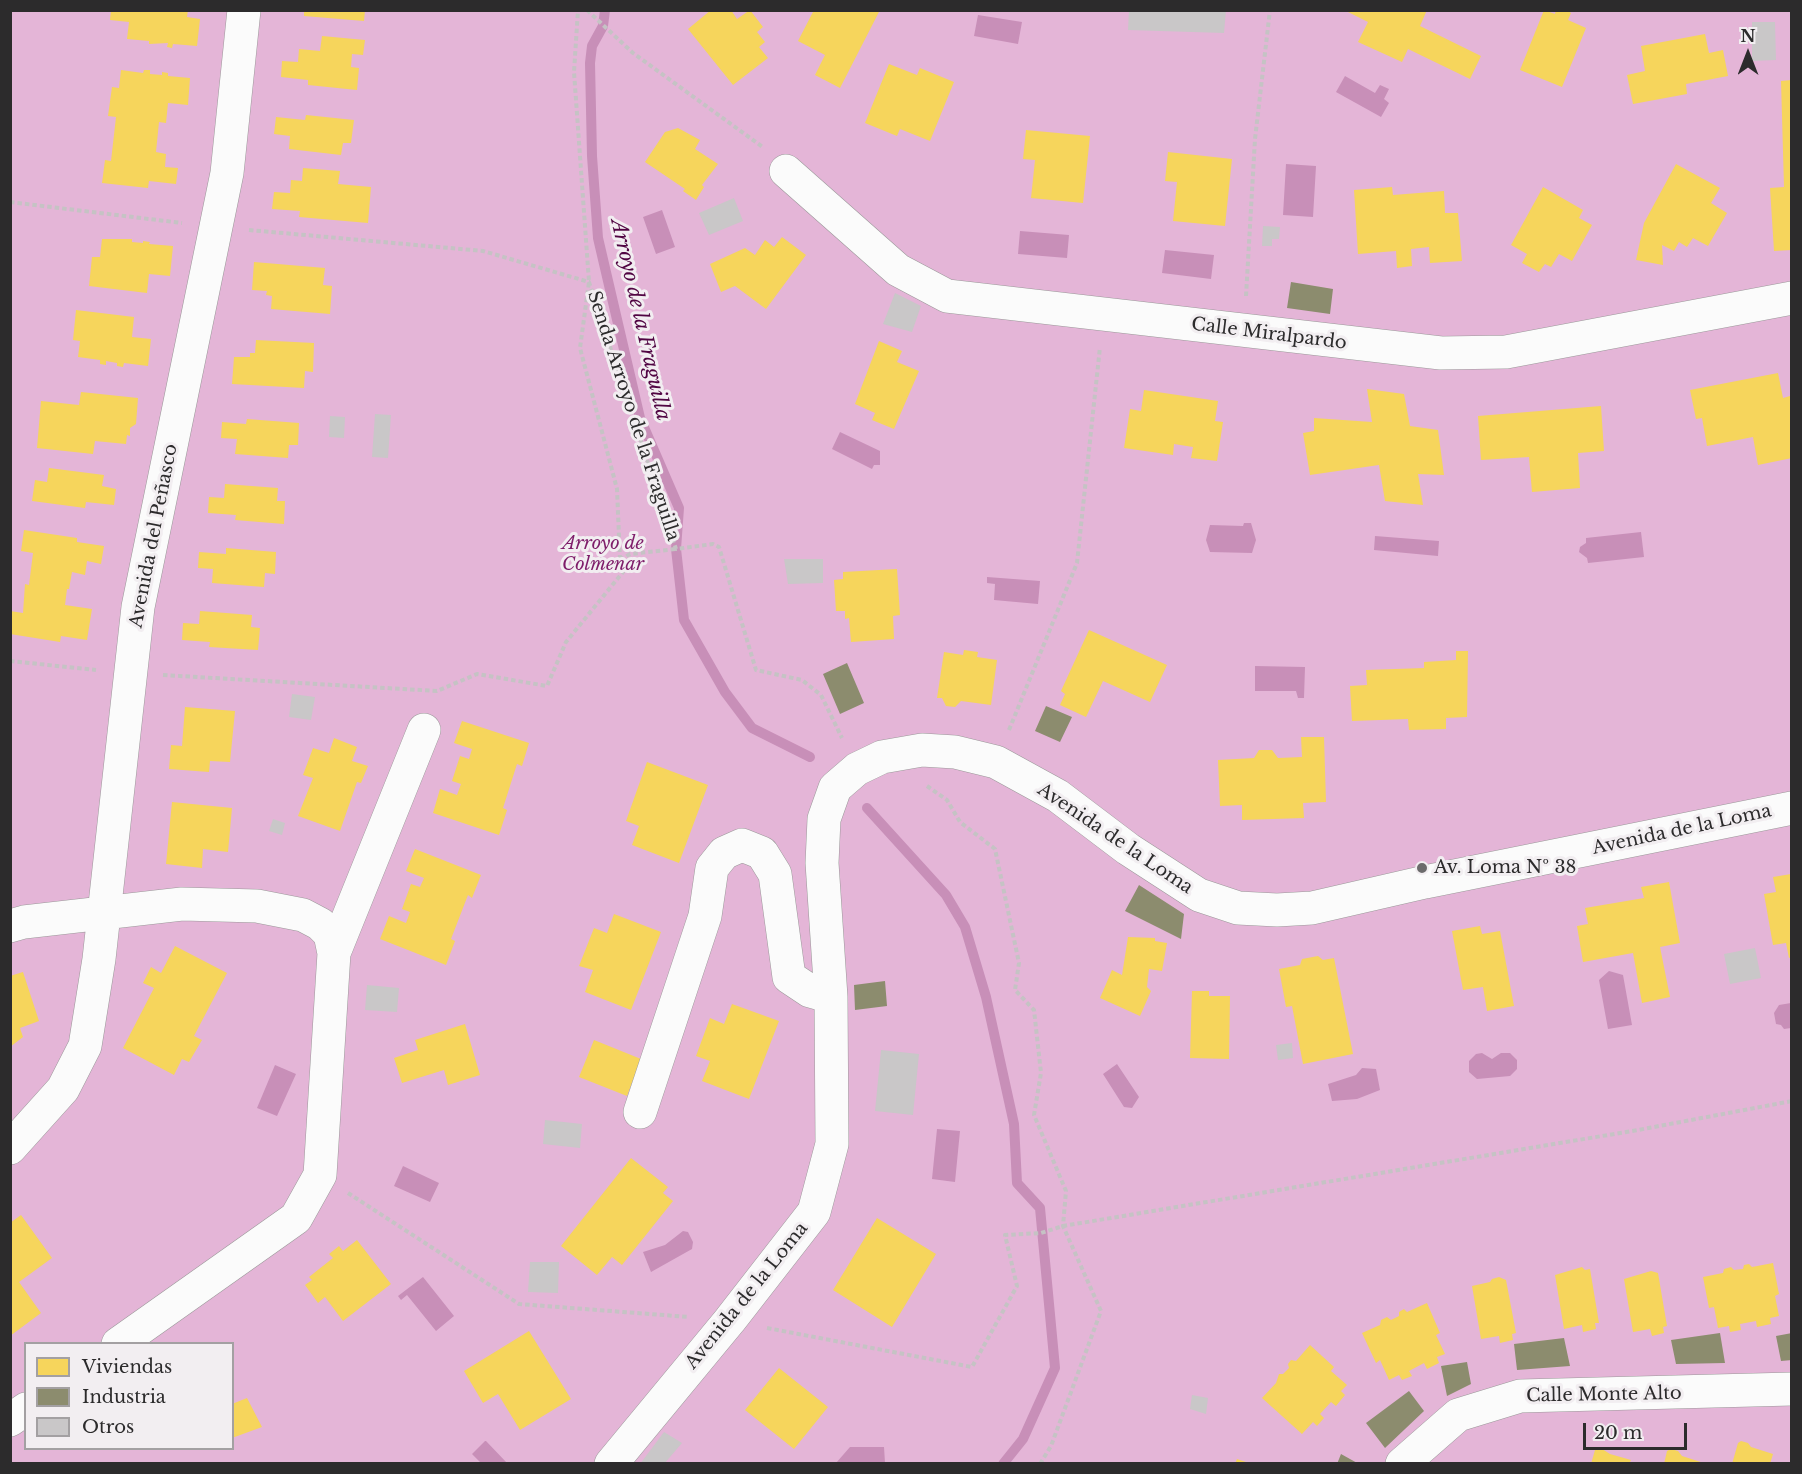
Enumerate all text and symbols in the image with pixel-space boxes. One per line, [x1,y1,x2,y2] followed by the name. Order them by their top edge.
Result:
[1718,24,1778,84] north arrow
[1740,26,1756,46] text: N
[605,217,675,423] water label: Arroyo de la Fraguilla
[582,288,684,544] street label: Senda Arroyo de la Fraguilla
[1190,314,1348,354] street label: Calle Miralpardo
[126,442,182,630] street label: Avenida del Peñasco
[562,533,644,576] park label: Arroyo de Colmenar
[1033,779,1197,899] street label: Avenida de la Loma
[1591,800,1773,860] street label: Avenida de la Loma
[1434,857,1576,879] place label: Av. Loma Nº 38
[1415,861,1429,875] marker: Av. Loma Nº 38
[681,1218,813,1374] street label: Avenida de la Loma
[24,1342,234,1450] legend
[82,1356,172,1378] text: Viviendas
[1526,1383,1682,1407] street label: Calle Monte Alto
[82,1386,166,1408] text: Industria
[1586,1411,1690,1449] scale bar
[82,1416,134,1438] text: Otros
[1594,1422,1642,1444] text: 20 m

